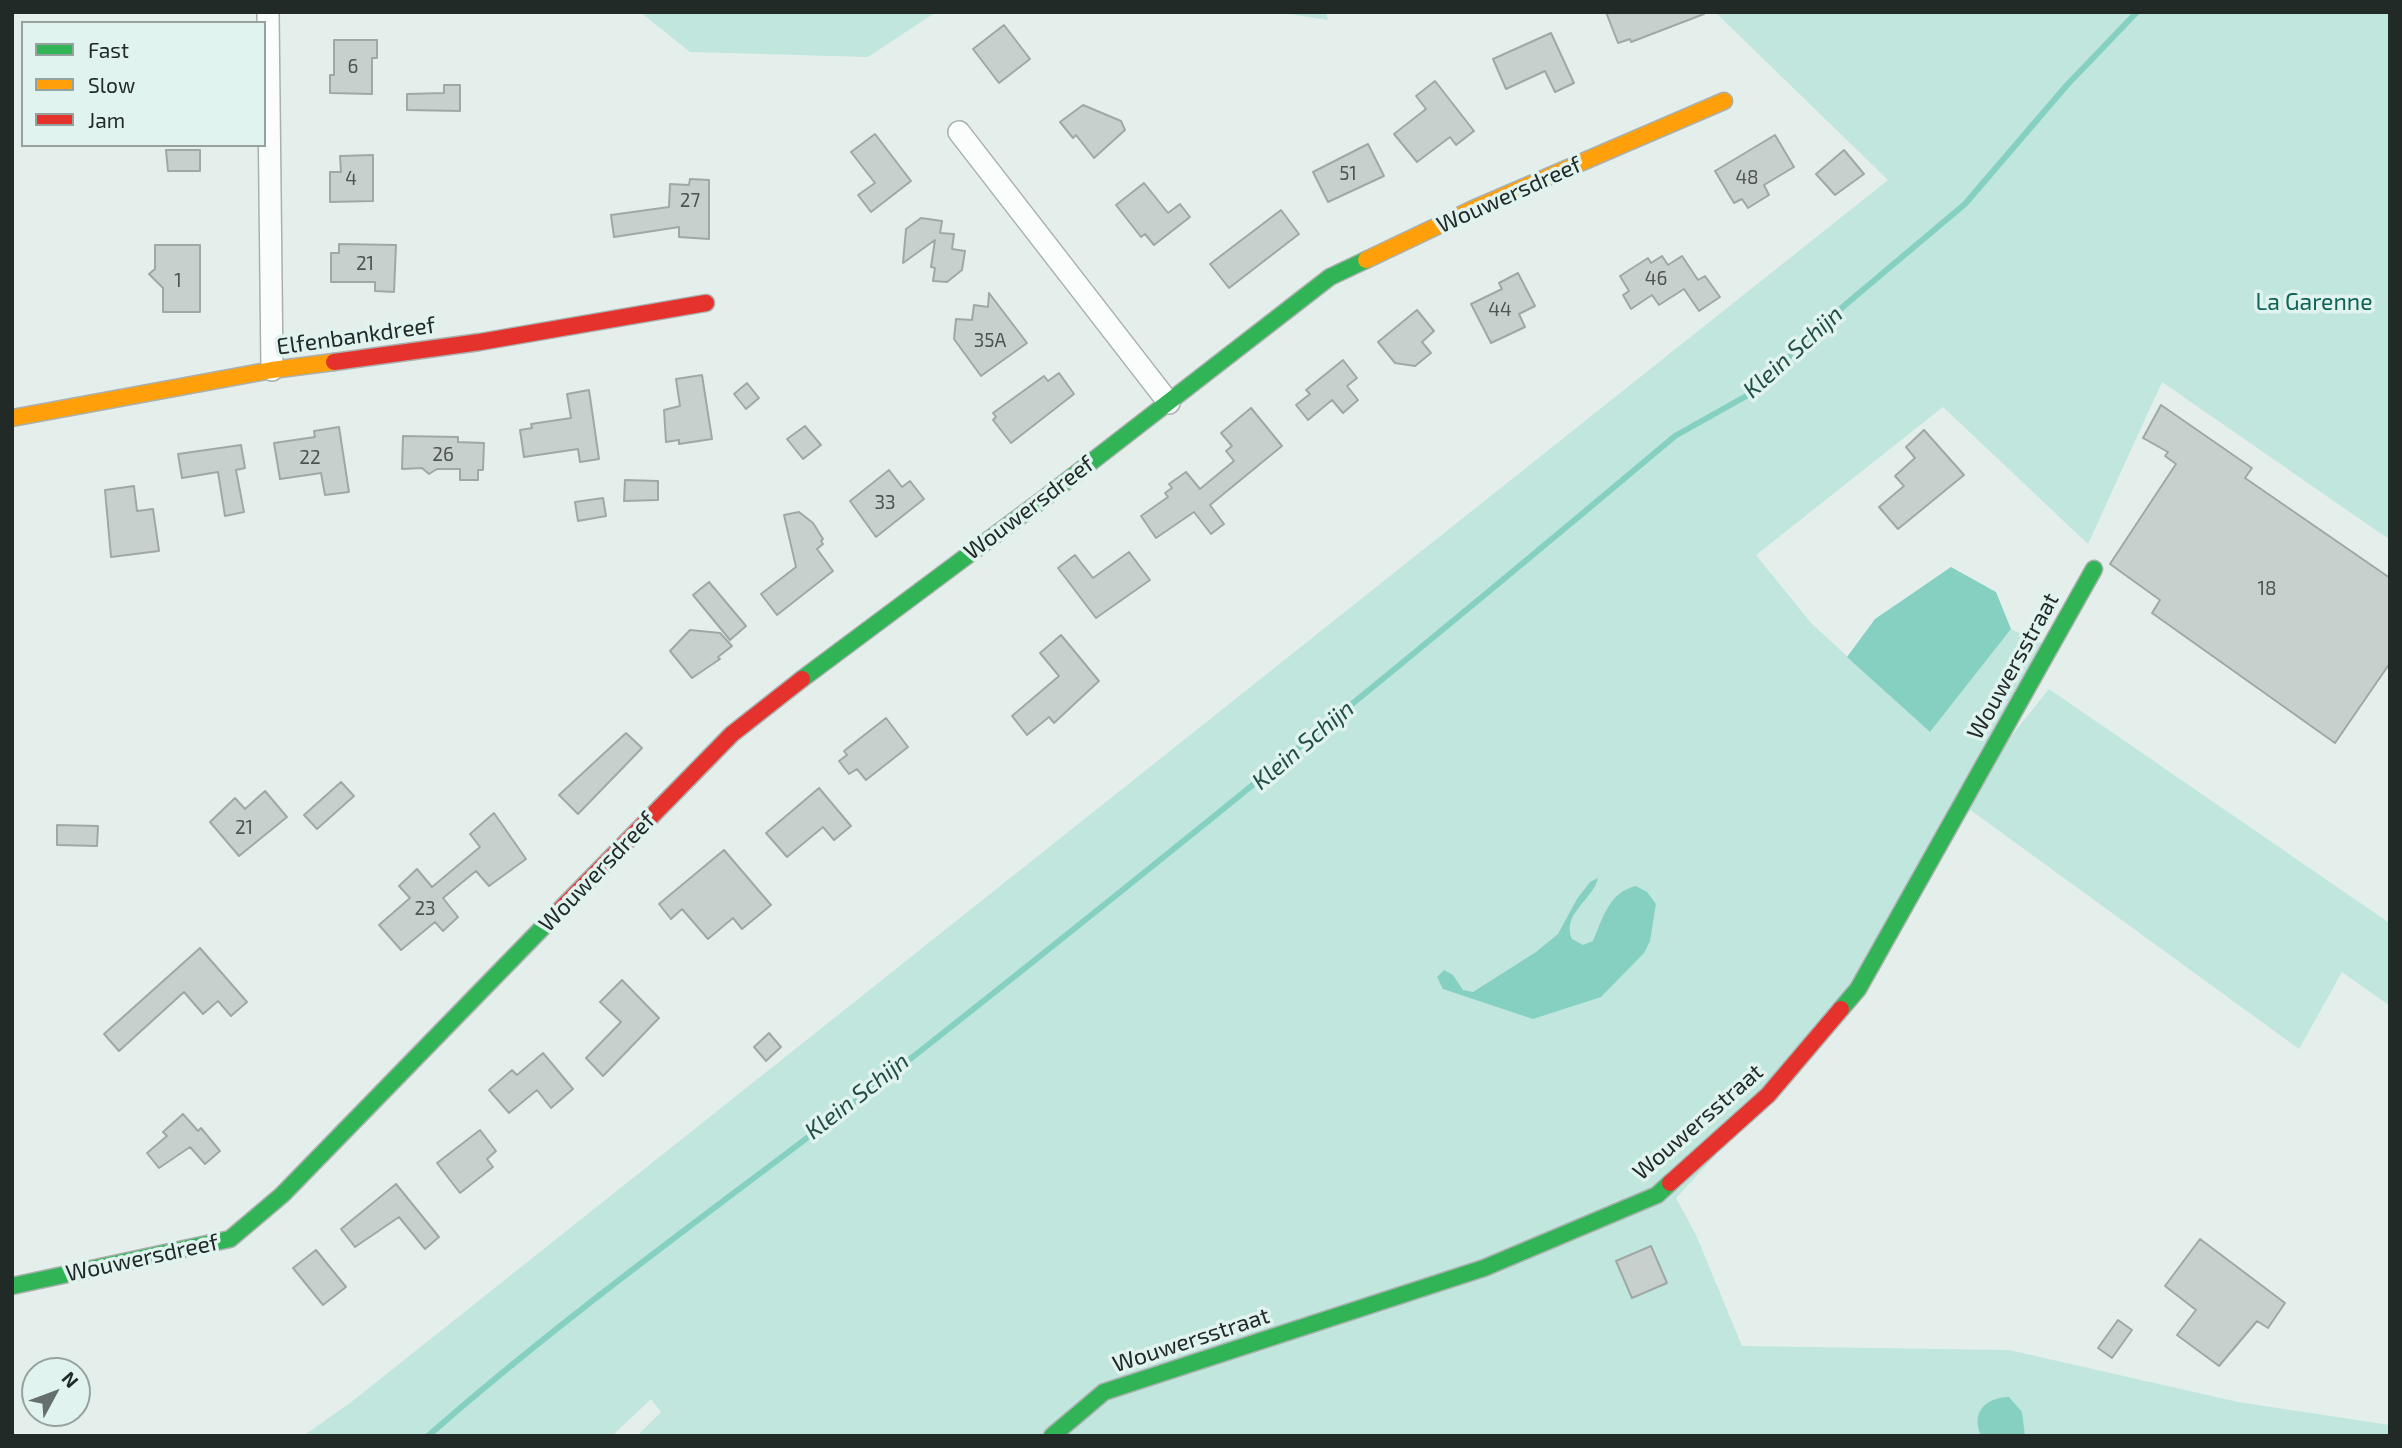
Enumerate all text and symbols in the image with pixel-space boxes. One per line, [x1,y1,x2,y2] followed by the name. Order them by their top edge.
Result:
[21,21,266,147] legend
[88,37,129,62] text: Fast
[348,56,358,78] house number: 6
[88,72,135,97] text: Slow
[88,107,125,132] text: Jam
[1432,151,1586,239] street label: Wouwersdreef
[1339,163,1357,185] house number: 51
[1735,167,1759,189] house number: 48
[345,168,357,190] house number: 4
[680,190,700,212] house number: 27
[356,253,374,275] house number: 21
[1645,268,1667,290] house number: 46
[174,270,182,292] house number: 1
[2255,288,2373,316] park label: La Garenne
[1488,299,1512,321] house number: 44
[1737,300,1849,404] water label: Klein Schijn
[275,311,437,361] street label: Elfenbankdreef
[974,330,1006,352] house number: 35A
[432,444,454,466] house number: 26
[299,447,321,469] house number: 22
[959,450,1099,566] street label: Wouwersdreef
[874,492,896,514] house number: 33
[2257,578,2277,600] house number: 18
[1961,588,2065,744] street label: Wouwersstraat
[1246,694,1360,796] water label: Klein Schijn
[533,807,661,937] street label: Wouwersdreef
[235,817,253,839] house number: 21
[414,898,436,920] house number: 23
[799,1047,915,1145] water label: Klein Schijn
[1627,1058,1769,1186] street label: Wouwersstraat
[63,1228,221,1288] street label: Wouwersdreef
[1109,1302,1273,1378] street label: Wouwersstraat
[21,1357,91,1427] north arrow
[58,1366,84,1392] text: N

